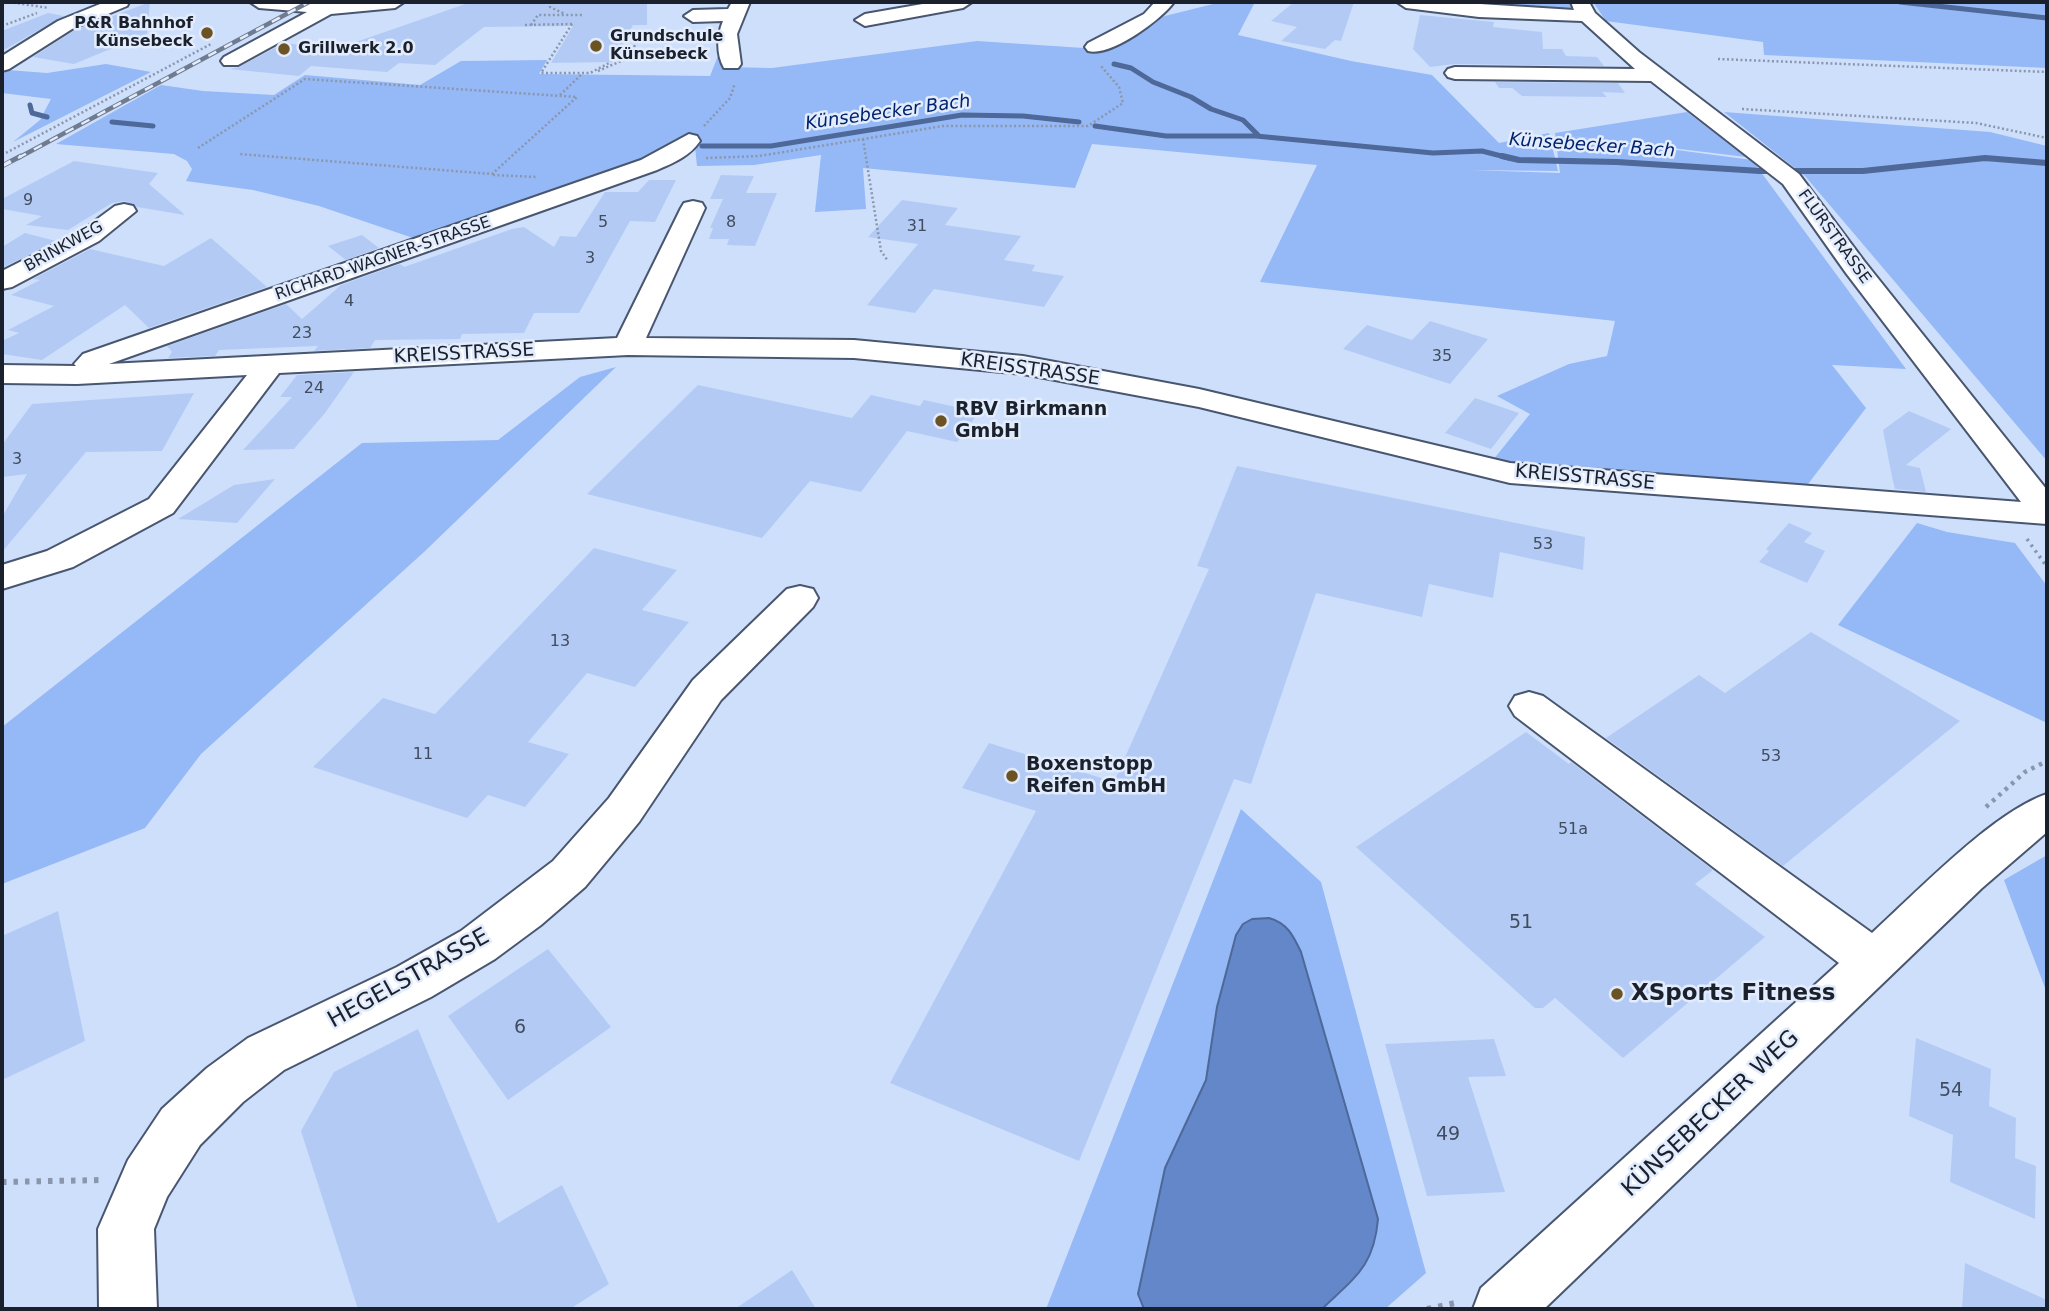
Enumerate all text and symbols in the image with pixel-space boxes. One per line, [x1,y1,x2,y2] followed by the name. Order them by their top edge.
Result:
[74,14,193,52] place label: P&R Bahnhof Künsebeck
[199,25,215,41] marker: P&R Bahnhof Künsebeck
[610,27,723,65] place label: Grundschule Künsebeck
[588,38,604,54] marker: Grundschule Künsebeck
[298,39,414,59] place label: Grillwerk 2.0
[276,41,292,57] marker: Grillwerk 2.0
[804,91,972,135] water label: Künsebecker Bach
[1508,129,1676,163] water label: Künsebecker Bach
[1793,186,1875,288] street label: FLURSTRASSE
[23,191,33,211] house number: 9
[273,213,493,305] street label: RICHARD-WAGNER-STRASSE
[598,213,608,233] house number: 5
[726,213,736,233] house number: 8
[907,217,927,237] house number: 31
[21,218,107,276] street label: BRINKWEG
[585,249,595,269] house number: 3
[344,292,354,312] house number: 4
[292,324,312,344] house number: 23
[393,339,535,369] street label: KREISSTRASSE
[1432,347,1452,367] house number: 35
[959,349,1101,391] street label: KREISSTRASSE
[304,379,324,399] house number: 24
[955,399,1107,443] place label: RBV Birkmann GmbH
[933,413,949,429] marker: RBV Birkmann GmbH
[12,450,22,470] house number: 3
[1514,461,1656,495] street label: KREISSTRASSE
[1533,535,1553,555] house number: 53
[550,632,570,652] house number: 13
[413,745,433,765] house number: 11
[1761,747,1781,767] house number: 53
[1026,754,1166,798] place label: Boxenstopp Reifen GmbH
[1004,768,1020,784] marker: Boxenstopp Reifen GmbH
[1558,820,1588,840] house number: 51a
[1509,912,1533,934] house number: 51
[324,923,494,1035] street label: HEGELSTRASSE
[1631,980,1836,1008] place label: XSports Fitness
[1609,986,1625,1002] marker: XSports Fitness
[514,1017,526,1039] house number: 6
[1617,1025,1805,1203] street label: KÜNSEBECKER WEG
[1939,1080,1963,1102] house number: 54
[1436,1124,1460,1146] house number: 49

